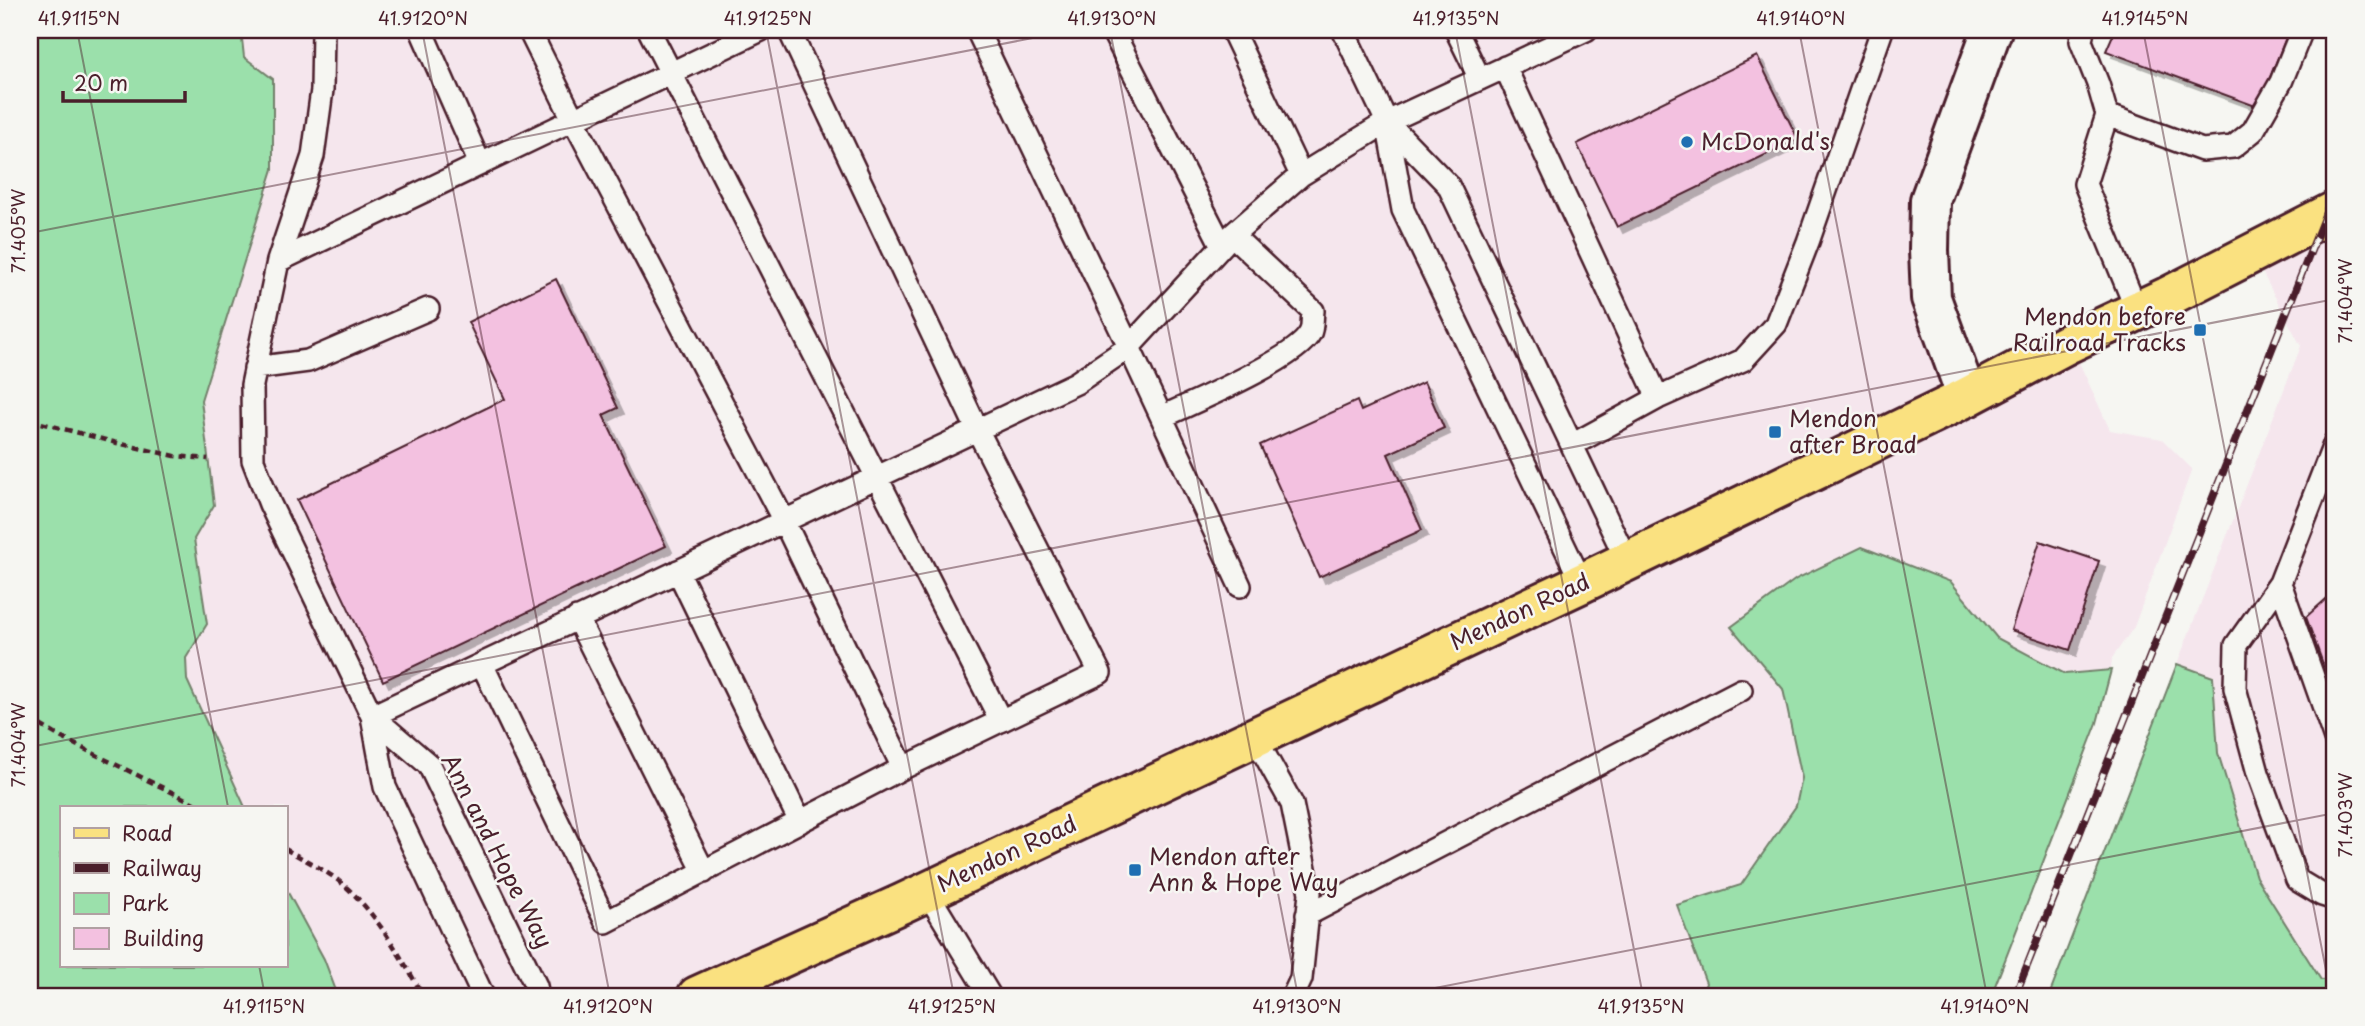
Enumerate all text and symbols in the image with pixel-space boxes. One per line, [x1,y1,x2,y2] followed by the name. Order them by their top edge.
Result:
[38,4,120,31] text: 41.9115°N
[378,4,468,31] text: 41.9120°N
[724,4,812,31] text: 41.9125°N
[1067,4,1157,31] text: 41.9130°N
[1412,4,1500,31] text: 41.9135°N
[1756,4,1846,31] text: 41.9140°N
[2101,4,2189,31] text: 41.9145°N
[63,60,186,104] scale bar
[74,66,128,98] text: 20 m
[1701,123,1830,158] place label: McDonald's
[1679,134,1695,150] marker: McDonald's
[4,188,31,273] text: 71.405°W
[2331,258,2358,343] text: 71.404°W
[2013,298,2186,359] place label: Mendon before Railroad Tracks
[2192,322,2208,338] marker: Mendon before Railroad Tracks
[1789,400,1917,461] place label: Mendon after Broad
[1767,424,1783,440] marker: Mendon after Broad
[1444,563,1595,658] street label: Mendon Road
[4,702,31,787] text: 71.404°W
[434,747,563,954] street label: Ann and Hope Way
[2331,772,2358,857] text: 71.403°W
[931,805,1082,900] street label: Mendon Road
[60,806,287,967] legend
[122,816,173,848] text: Road
[1149,838,1339,899] place label: Mendon after Ann & Hope Way
[122,851,202,883] text: Railway
[1127,862,1143,878] marker: Mendon after Ann & Hope Way
[122,886,169,918] text: Park
[122,921,204,953] text: Building
[223,992,305,1019] text: 41.9115°N
[563,992,653,1019] text: 41.9120°N
[908,992,996,1019] text: 41.9125°N
[1252,992,1342,1019] text: 41.9130°N
[1597,992,1685,1019] text: 41.9135°N
[1940,992,2030,1019] text: 41.9140°N

